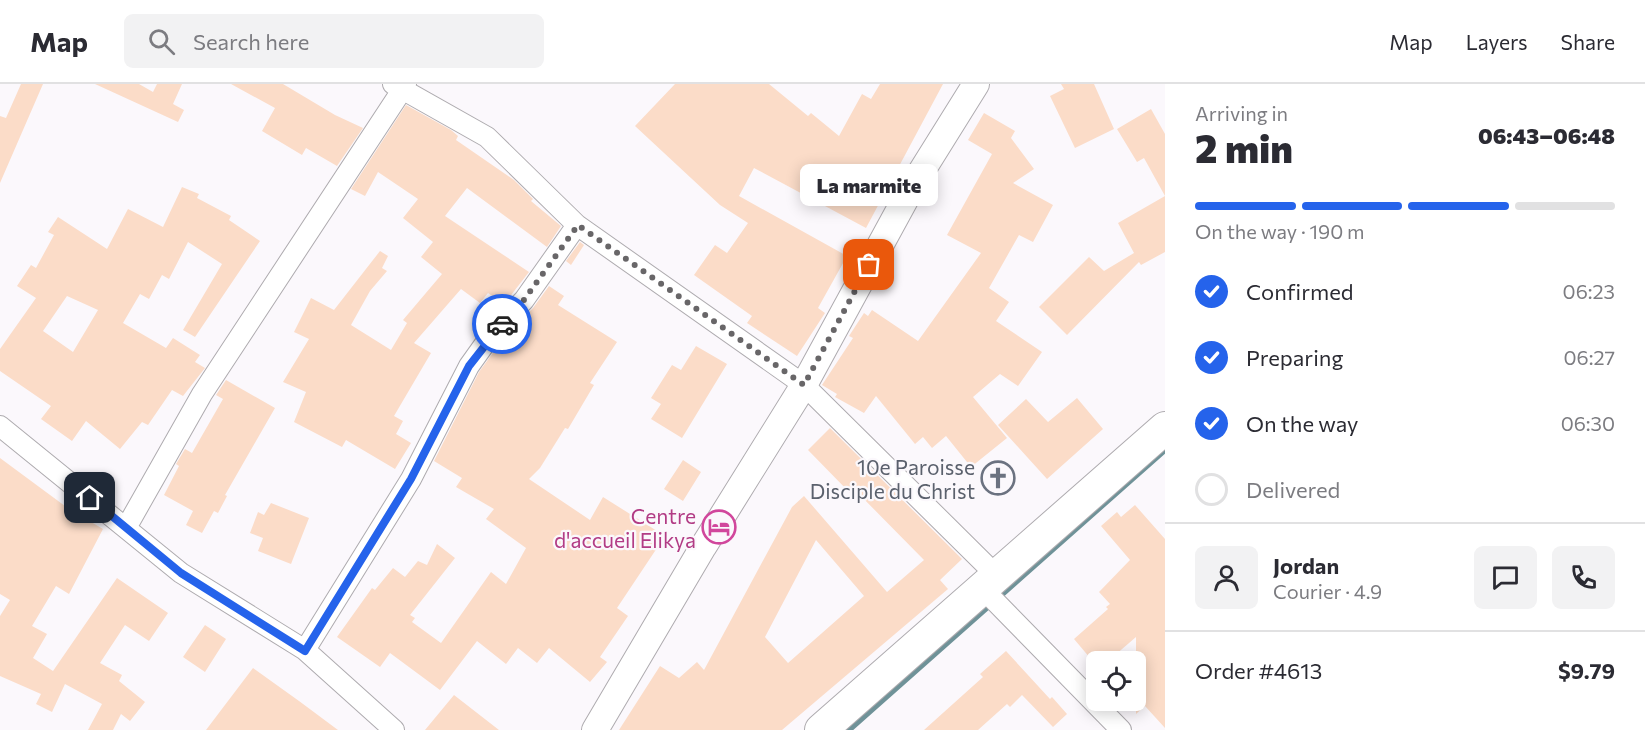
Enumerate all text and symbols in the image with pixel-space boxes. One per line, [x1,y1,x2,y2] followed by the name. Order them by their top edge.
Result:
[124,14,544,68] search box
[30,24,88,58] text: Map
[145,25,178,58] icon: search
[193,28,309,55] text: Search here
[1389,29,1433,54] text: Map
[1466,29,1528,54] text: Layers
[1561,29,1615,54] text: Share
[1195,101,1288,125] text: Arriving in
[1478,122,1615,149] text: 06:43–06:48
[1195,123,1293,171] text: 2 min
[800,163,938,205] callout: La marmite
[817,173,921,197] text: La marmite
[1195,219,1364,243] text: On the way · 190 m
[843,239,894,290] pin
[852,248,885,281] icon: bag
[1195,275,1228,308] icon: check
[1246,278,1353,305] text: Confirmed
[1563,279,1615,303] text: 06:23
[472,294,532,354] courier
[486,308,519,341] icon: car
[1195,341,1228,374] icon: check
[1246,344,1343,371] text: Preparing
[1563,345,1615,369] text: 06:27
[1195,407,1228,440] icon: check
[1246,410,1358,437] text: On the way
[1561,411,1615,435] text: 06:30
[810,454,975,503] place label: 10e Paroisse Disciple du Christ
[980,460,1016,496] church icon: 10e Paroisse Disciple du Christ
[64,472,115,523] pin
[1246,476,1340,503] text: Delivered
[73,481,106,514] icon: home
[554,503,696,552] place label: Centre d'accueil Elikya
[701,509,737,545] hotel icon: Centre d'accueil Elikya
[1195,546,1258,609] button: person
[1474,546,1537,609] button: chat
[1552,546,1615,609] button: phone
[1273,552,1339,579] text: Jordan
[1273,579,1382,603] text: Courier · 4.9
[1086,651,1146,711] map controls
[1086,651,1146,711] button: locate
[1195,657,1322,684] text: Order #4613
[1558,657,1615,684] text: $9.79

